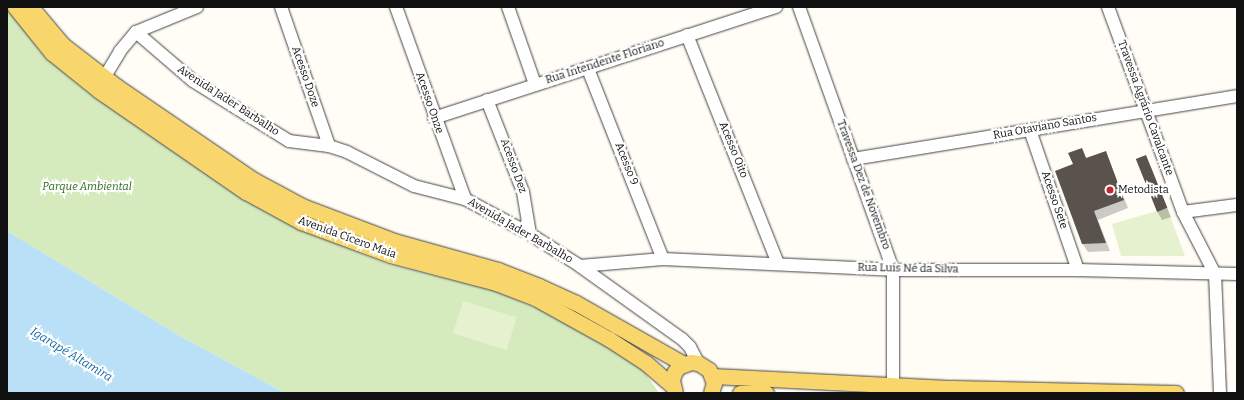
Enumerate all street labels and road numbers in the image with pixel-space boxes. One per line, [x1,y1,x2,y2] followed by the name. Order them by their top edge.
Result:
[544,37,666,87] street label: Rua Intendente Floriano
[1114,39,1176,177] street label: Travessa Agrário Cavalcante
[288,45,322,109] street label: Acesso Doze
[175,63,281,139] street label: Avenida Jader Barbalho
[412,70,446,136] street label: Acesso Onze
[992,111,1098,143] street label: Rua Otaviano Santos
[833,118,893,252] street label: Travessa Dez de Novembro
[716,120,750,180] street label: Acesso Oito
[497,137,529,195] street label: Acesso Dez
[612,141,640,187] street label: Acesso 9
[1038,169,1070,231] street label: Acesso Sete
[465,196,575,266] street label: Avenida Jader Barbalho
[296,214,398,262] street label: Avenida Cícero Maia
[857,262,959,276] street label: Rua Luís Né da Silva

